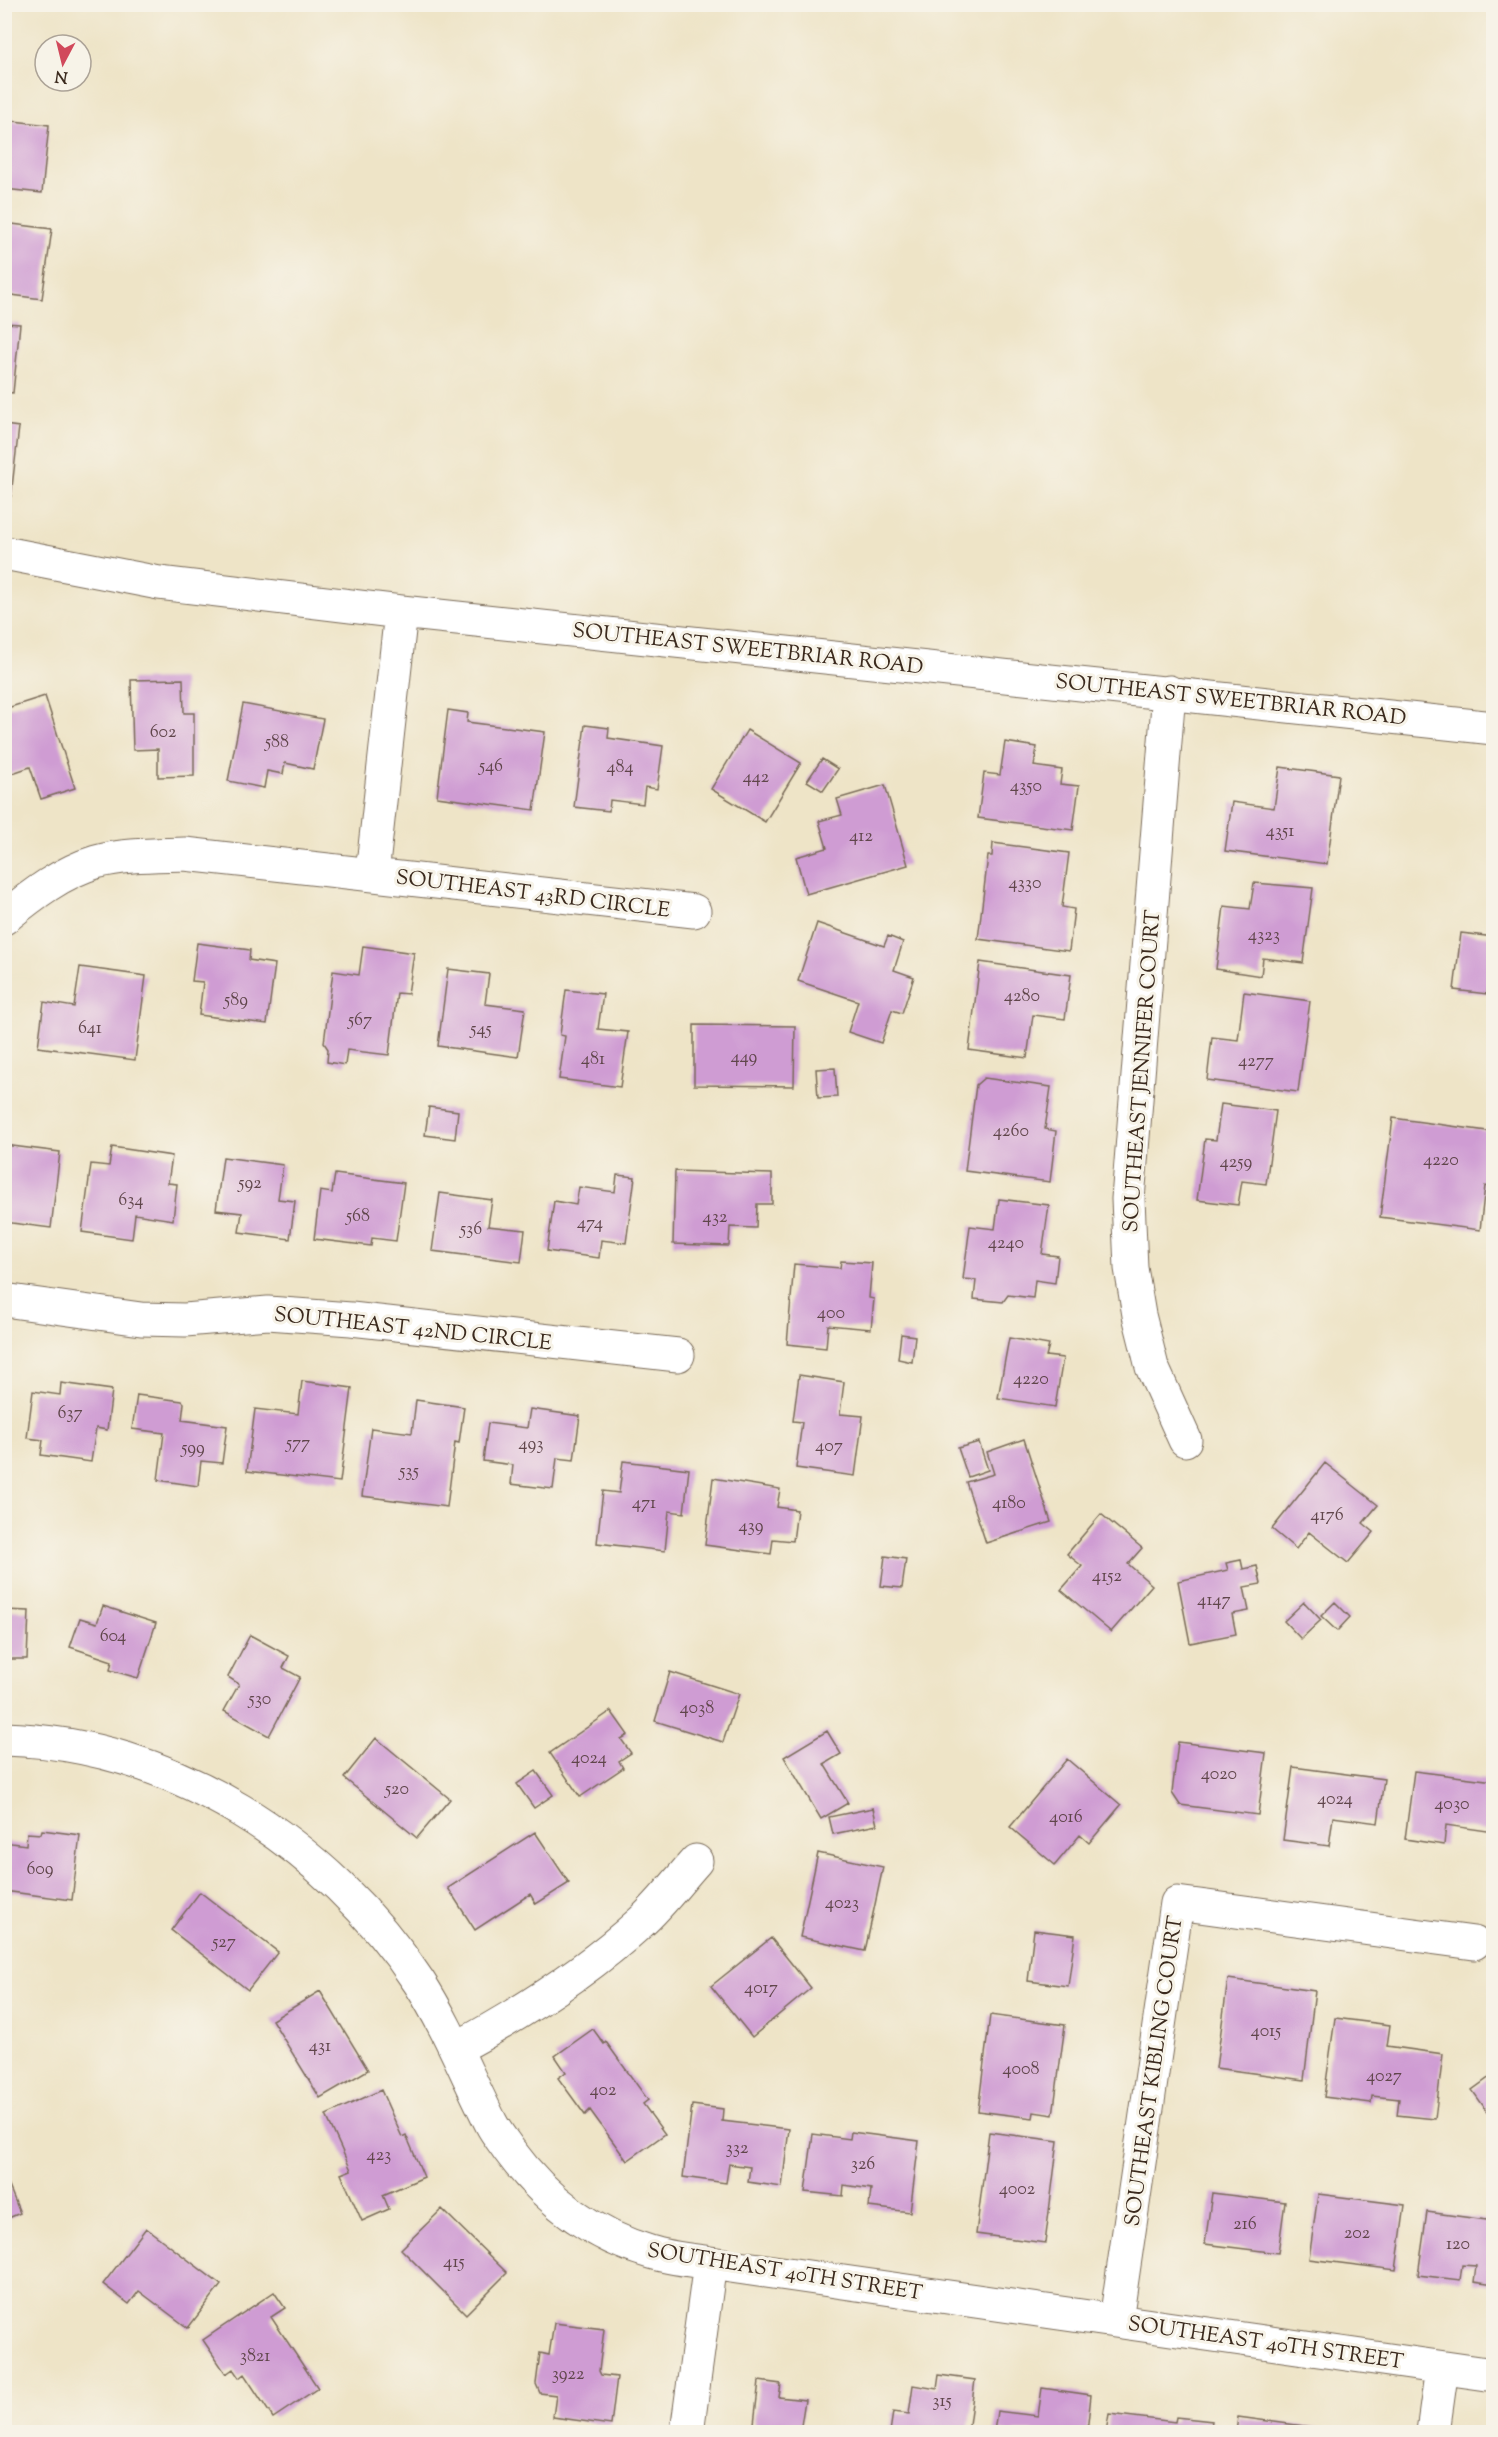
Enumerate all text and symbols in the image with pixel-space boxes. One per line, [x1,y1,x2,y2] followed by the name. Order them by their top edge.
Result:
[33,33,93,93] north arrow
[54,63,69,88] text: N
[571,617,925,683] street label: SOUTHEAST SWEETBRIAR ROAD
[1054,668,1408,734] street label: SOUTHEAST SWEETBRIAR ROAD
[150,720,177,746] house number: 602
[264,730,289,756] house number: 588
[478,754,503,780] house number: 546
[607,755,633,781] house number: 484
[743,765,770,791] house number: 442
[1010,774,1042,800] house number: 4350
[1266,819,1294,845] house number: 4351
[849,824,873,850] house number: 412
[394,863,672,927] street label: SOUTHEAST 43RD CIRCLE
[1009,871,1041,897] house number: 4330
[1117,909,1169,1233] street label: SOUTHEAST JENNIFER COURT
[1248,923,1280,949] house number: 4323
[1004,984,1040,1010] house number: 4280
[223,988,248,1014] house number: 589
[347,1008,372,1034] house number: 567
[78,1016,102,1042] house number: 641
[469,1017,492,1043] house number: 545
[731,1045,758,1071] house number: 449
[581,1047,605,1073] house number: 481
[1238,1049,1274,1075] house number: 4277
[993,1119,1029,1145] house number: 4260
[1423,1148,1459,1174] house number: 4220
[1220,1150,1252,1176] house number: 4259
[237,1171,262,1197] house number: 592
[118,1188,144,1214] house number: 634
[345,1204,370,1230] house number: 568
[703,1205,728,1231] house number: 432
[577,1211,603,1237] house number: 474
[459,1217,482,1243] house number: 536
[988,1231,1024,1257] house number: 4240
[273,1300,553,1360] street label: SOUTHEAST 42ND CIRCLE
[817,1301,845,1327] house number: 400
[1013,1367,1049,1393] house number: 4220
[57,1401,83,1427] house number: 637
[285,1431,310,1457] house number: 577
[519,1432,543,1458] house number: 493
[815,1434,843,1460] house number: 407
[180,1436,205,1462] house number: 599
[398,1459,419,1485] house number: 535
[632,1491,656,1517] house number: 471
[992,1491,1026,1517] house number: 4180
[1310,1503,1344,1529] house number: 4176
[739,1514,764,1540] house number: 439
[1092,1564,1122,1590] house number: 4152
[1197,1588,1231,1614] house number: 4147
[100,1624,126,1650] house number: 604
[248,1687,271,1713] house number: 530
[680,1696,714,1722] house number: 4038
[571,1746,607,1772] house number: 4024
[1201,1762,1237,1788] house number: 4020
[384,1777,409,1803] house number: 520
[1317,1787,1353,1813] house number: 4024
[1434,1792,1470,1818] house number: 4030
[1049,1805,1083,1831] house number: 4016
[26,1857,54,1883] house number: 609
[825,1891,859,1917] house number: 4023
[1118,1914,1192,2229] street label: SOUTHEAST KIBLING COURT
[211,1930,236,1956] house number: 527
[744,1976,778,2002] house number: 4017
[1251,2019,1281,2045] house number: 4015
[309,2034,331,2060] house number: 431
[1003,2057,1039,2083] house number: 4008
[1366,2064,1402,2090] house number: 4027
[590,2078,617,2104] house number: 402
[726,2136,749,2162] house number: 332
[367,2143,391,2169] house number: 423
[851,2152,875,2178] house number: 326
[999,2177,1036,2203] house number: 4002
[1233,2212,1257,2238] house number: 216
[1344,2221,1371,2247] house number: 202
[1446,2232,1470,2258] house number: 120
[645,2236,925,2310] street label: SOUTHEAST 40TH STREET
[443,2250,465,2276] house number: 415
[1126,2310,1406,2378] street label: SOUTHEAST 40TH STREET
[240,2344,270,2370] house number: 3821
[552,2362,585,2388] house number: 3922
[932,2389,952,2415] house number: 315

